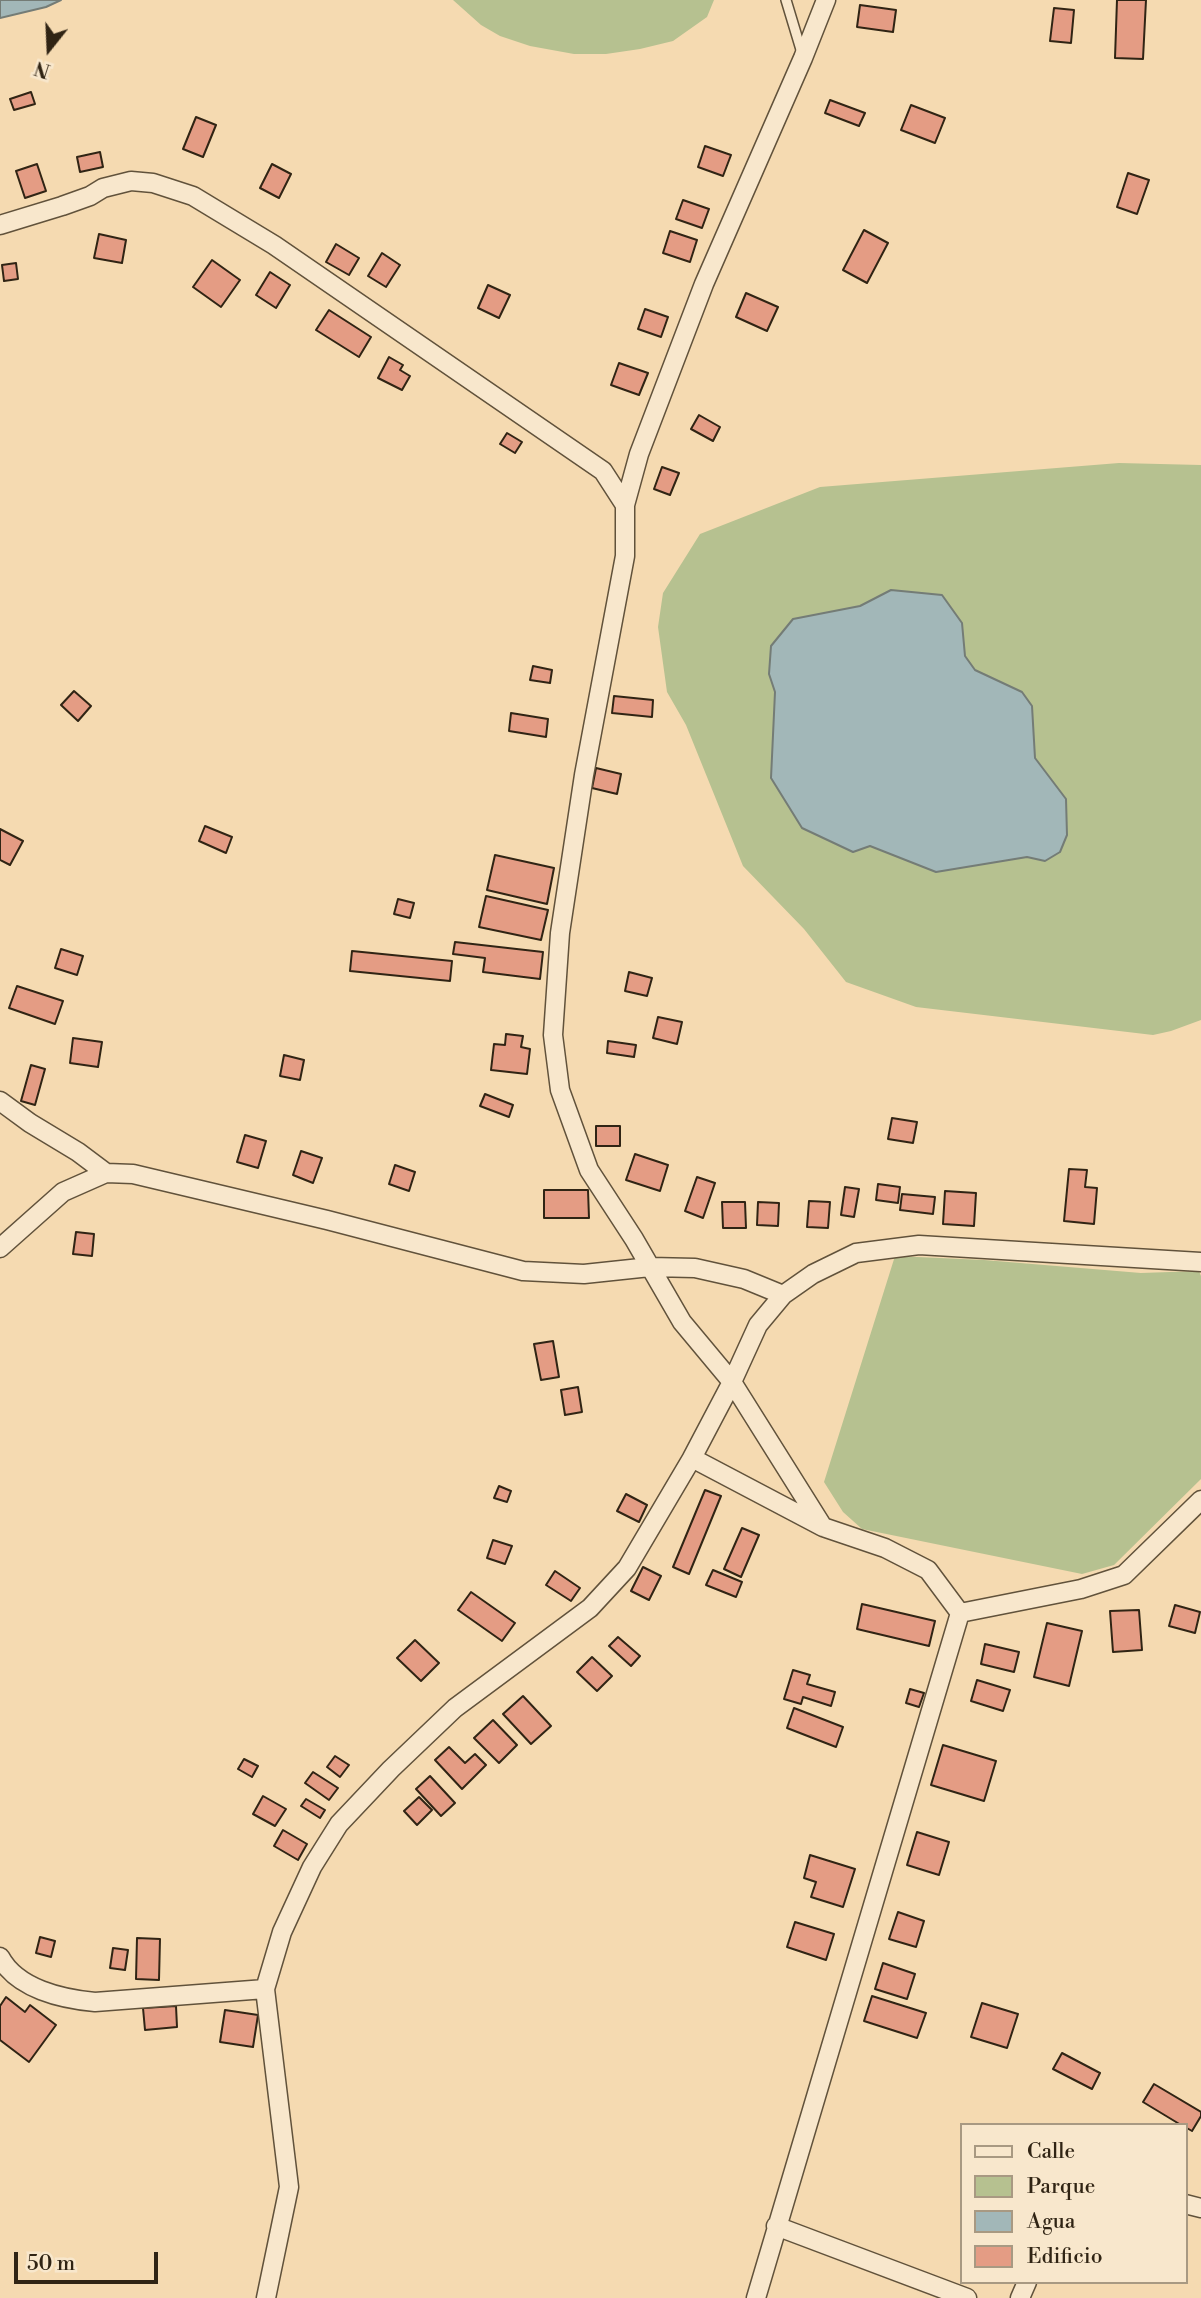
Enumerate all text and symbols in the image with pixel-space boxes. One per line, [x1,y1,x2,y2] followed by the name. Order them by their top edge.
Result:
[14,14,84,84] north arrow
[32,55,53,83] text: N
[960,2123,1187,2284] legend
[1027,2139,1075,2165] text: Calle
[1027,2174,1095,2200] text: Parque
[1027,2209,1075,2235] text: Agua
[18,2238,161,2282] scale bar
[1027,2244,1103,2270] text: Edificio
[27,2251,75,2277] text: 50 m

